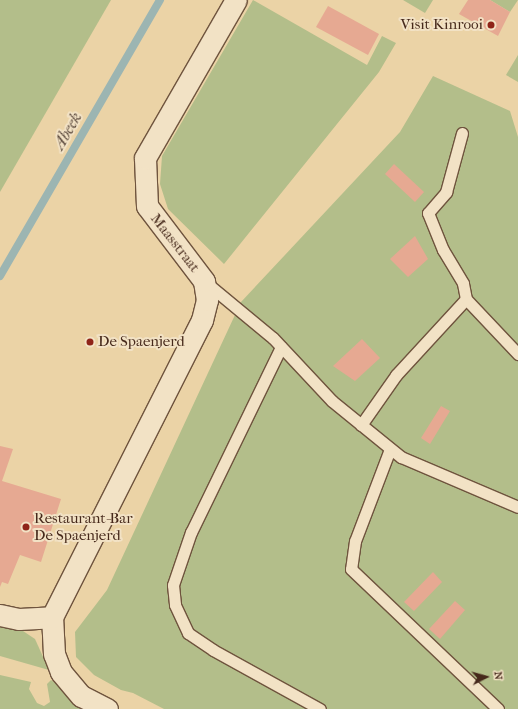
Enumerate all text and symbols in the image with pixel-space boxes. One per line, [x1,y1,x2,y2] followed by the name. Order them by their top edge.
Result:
[401,16,483,34] place label: Visit Kinrooi
[486,20,496,30] marker: Visit Kinrooi
[50,109,86,153] water label: Abeek
[146,210,204,276] street label: Maasstraat
[98,333,185,351] place label: De Spaenjerd
[85,337,95,347] marker: De Spaenjerd
[34,509,133,544] place label: Restaurant-Bar De Spaenjerd
[21,522,31,532] marker: Restaurant-Bar De Spaenjerd
[466,657,506,697] north arrow
[492,671,505,681] text: N

